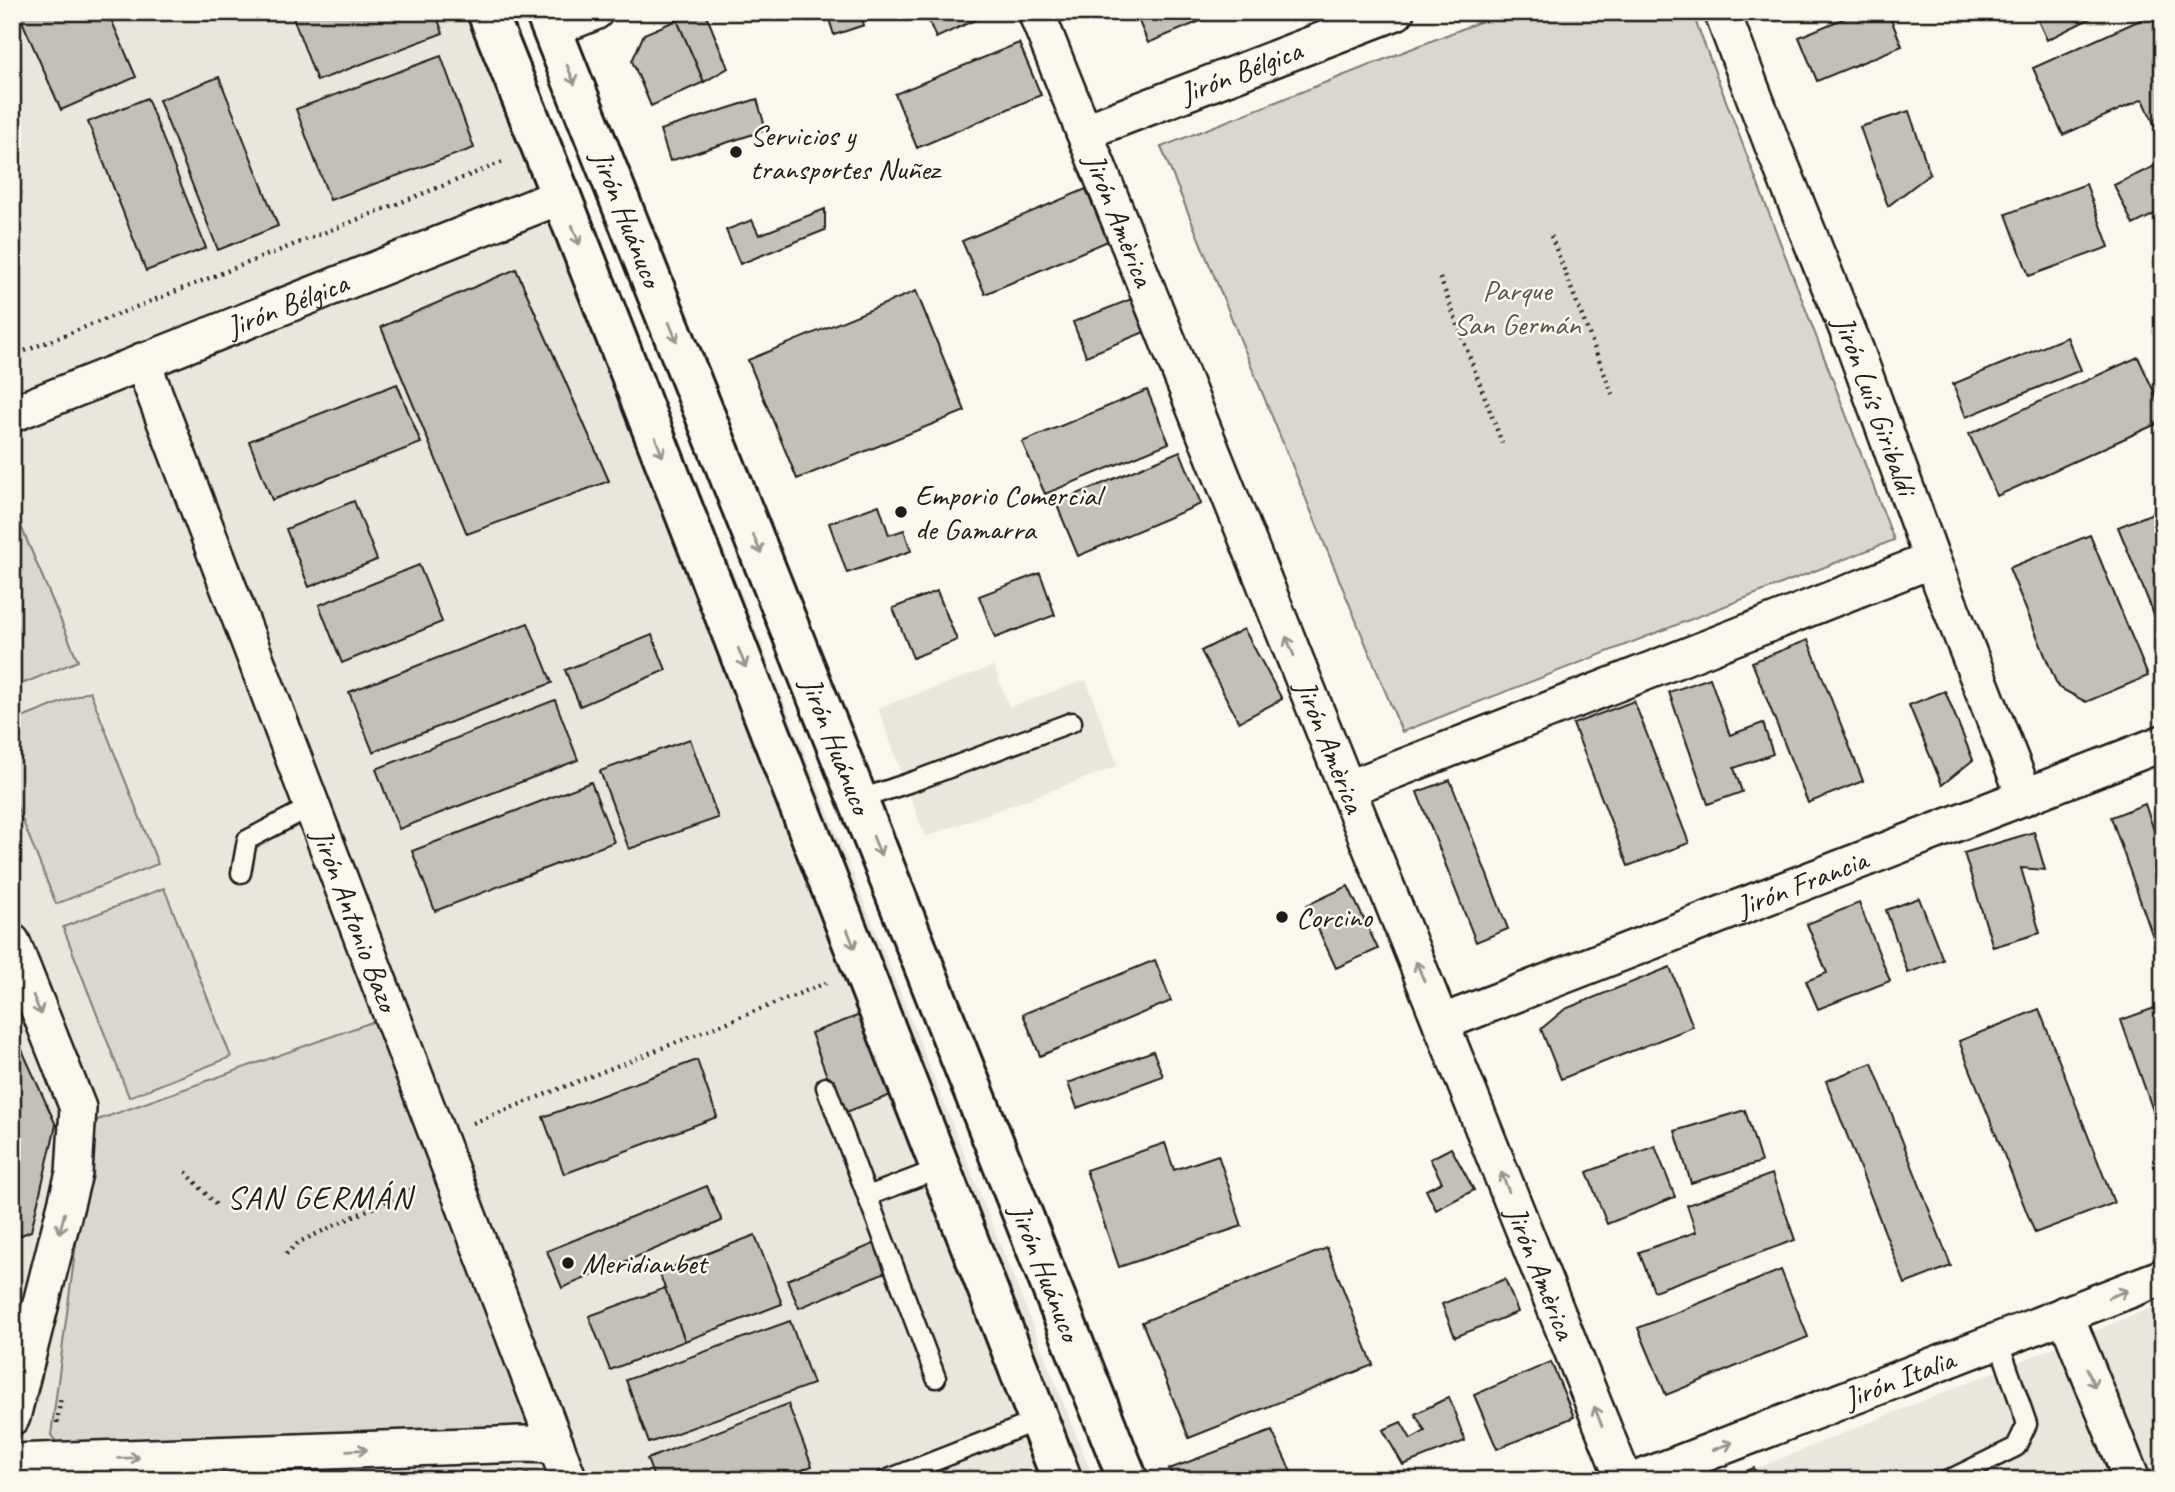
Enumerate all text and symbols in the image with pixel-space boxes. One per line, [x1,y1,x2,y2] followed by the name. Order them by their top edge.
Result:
[1173,30,1309,113] street label: Jirón Bélgica
[565,64,578,86] one-way arrow
[750,116,943,188] place label: Servicios y transportes Nuñez
[582,143,672,295] street label: Jirón Huánuco
[728,144,744,160] marker: Servicios y transportes Nuñez
[1075,146,1164,294] street label: Jirón Amèrica
[571,223,584,245] one-way arrow
[219,263,355,347] street label: Jirón Bélgica
[1453,271,1582,343] park label: Parque San Germán
[1824,308,1927,503] street label: Jirón Luís Giribaldi
[667,321,680,343] one-way arrow
[654,435,667,457] one-way arrow
[915,476,1106,548] place label: Emporio Comercial de Gamarra
[893,504,909,520] marker: Emporio Comercial de Gamarra
[751,532,764,554] one-way arrow
[1283,636,1296,658] one-way arrow
[736,647,749,669] one-way arrow
[791,670,882,822] street label: Jirón Huánuco
[1286,673,1374,820] street label: Jirón Amèrica
[302,821,408,1019] street label: Jirón Antonio Bazo
[871,835,884,857] one-way arrow
[1729,840,1875,926] street label: Jirón Francia
[1296,898,1373,936] place label: Corcino
[1274,909,1290,925] marker: Corcino
[846,927,859,949] one-way arrow
[1413,961,1426,983] one-way arrow
[32,994,45,1015] one-way arrow
[1497,1172,1510,1194] one-way arrow
[227,1177,416,1218] district label: SAN GERMÁN
[1001,1197,1091,1349] street label: Jirón Huánuco
[1497,1199,1585,1346] street label: Jirón Amèrica
[55,1211,68,1234] one-way arrow
[582,1244,710,1282] place label: Meridianbet
[560,1255,576,1271] marker: Meridianbet
[2106,1287,2128,1299] one-way arrow
[1837,1339,1962,1418] street label: Jirón Italia
[2085,1366,2098,1388] one-way arrow
[1591,1406,1604,1428] one-way arrow
[1711,1439,1733,1452] one-way arrow
[345,1444,368,1457] one-way arrow
[118,1452,141,1465] one-way arrow

